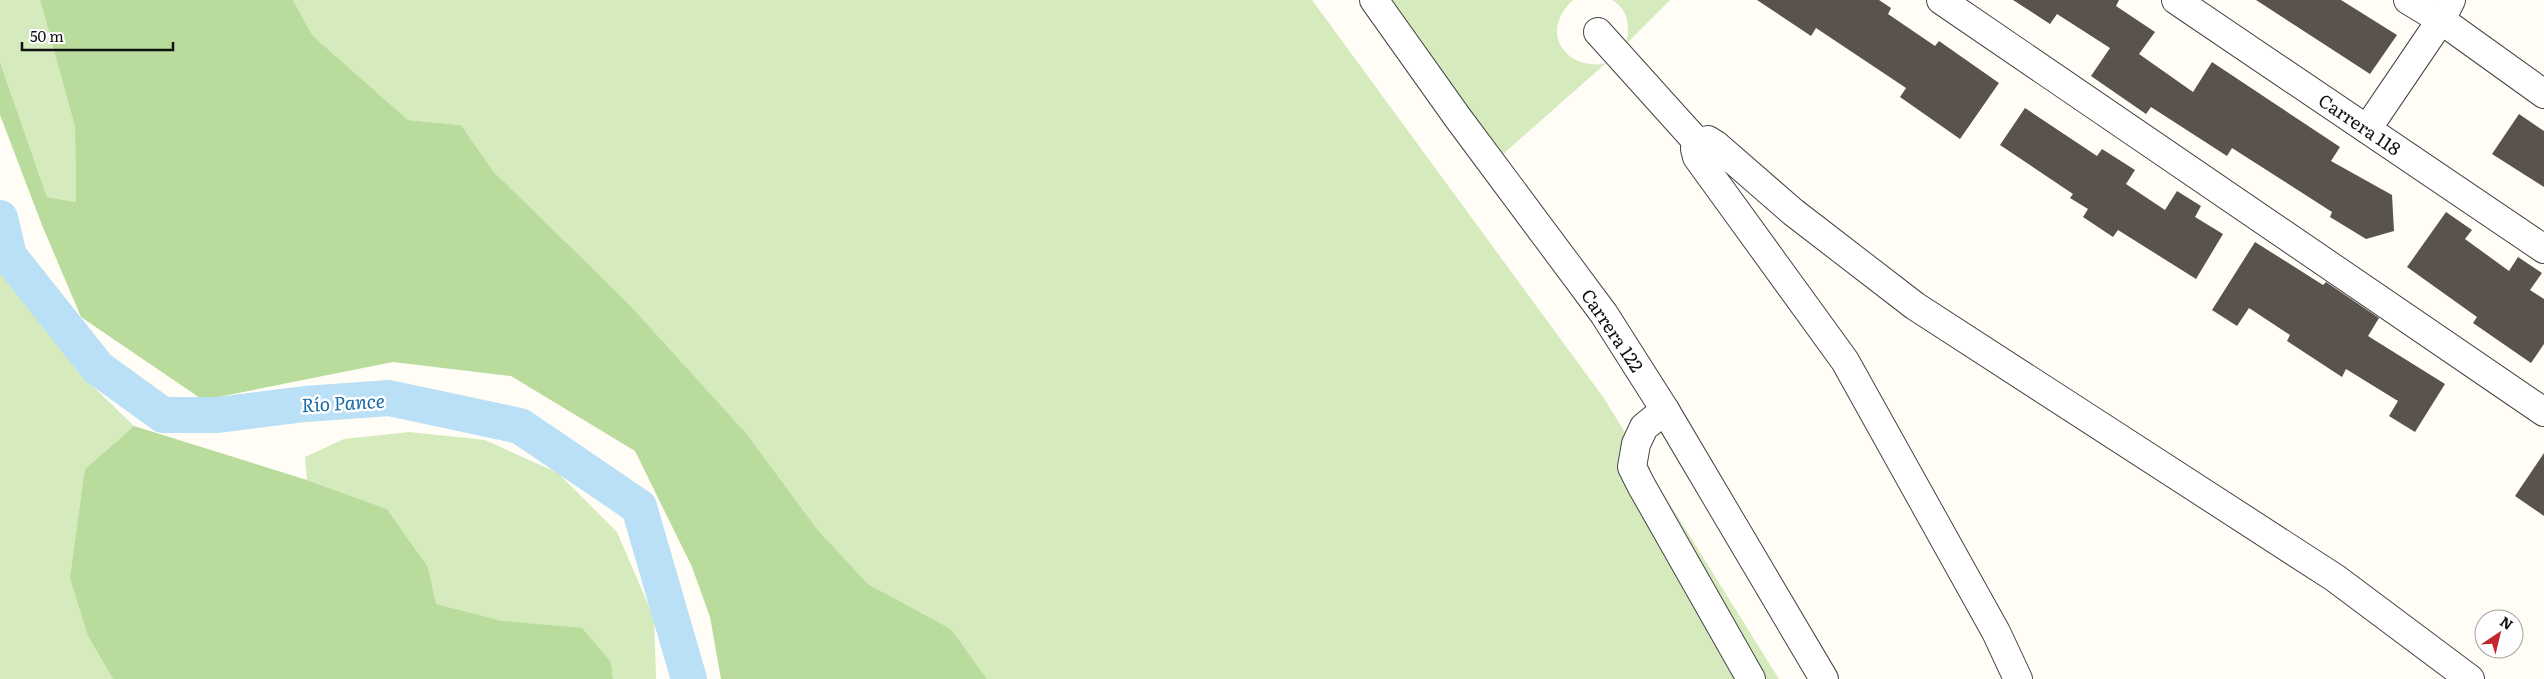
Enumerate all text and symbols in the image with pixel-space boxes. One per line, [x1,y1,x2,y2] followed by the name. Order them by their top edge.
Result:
[22,20,174,52] scale bar
[30,24,64,47] text: 50 m
[2313,86,2407,162] street label: Carrera 118
[1575,283,1651,377] street label: Carrera 122
[301,386,385,418] water label: Río Pance
[2474,609,2524,659] north arrow
[2496,611,2518,634] text: N

